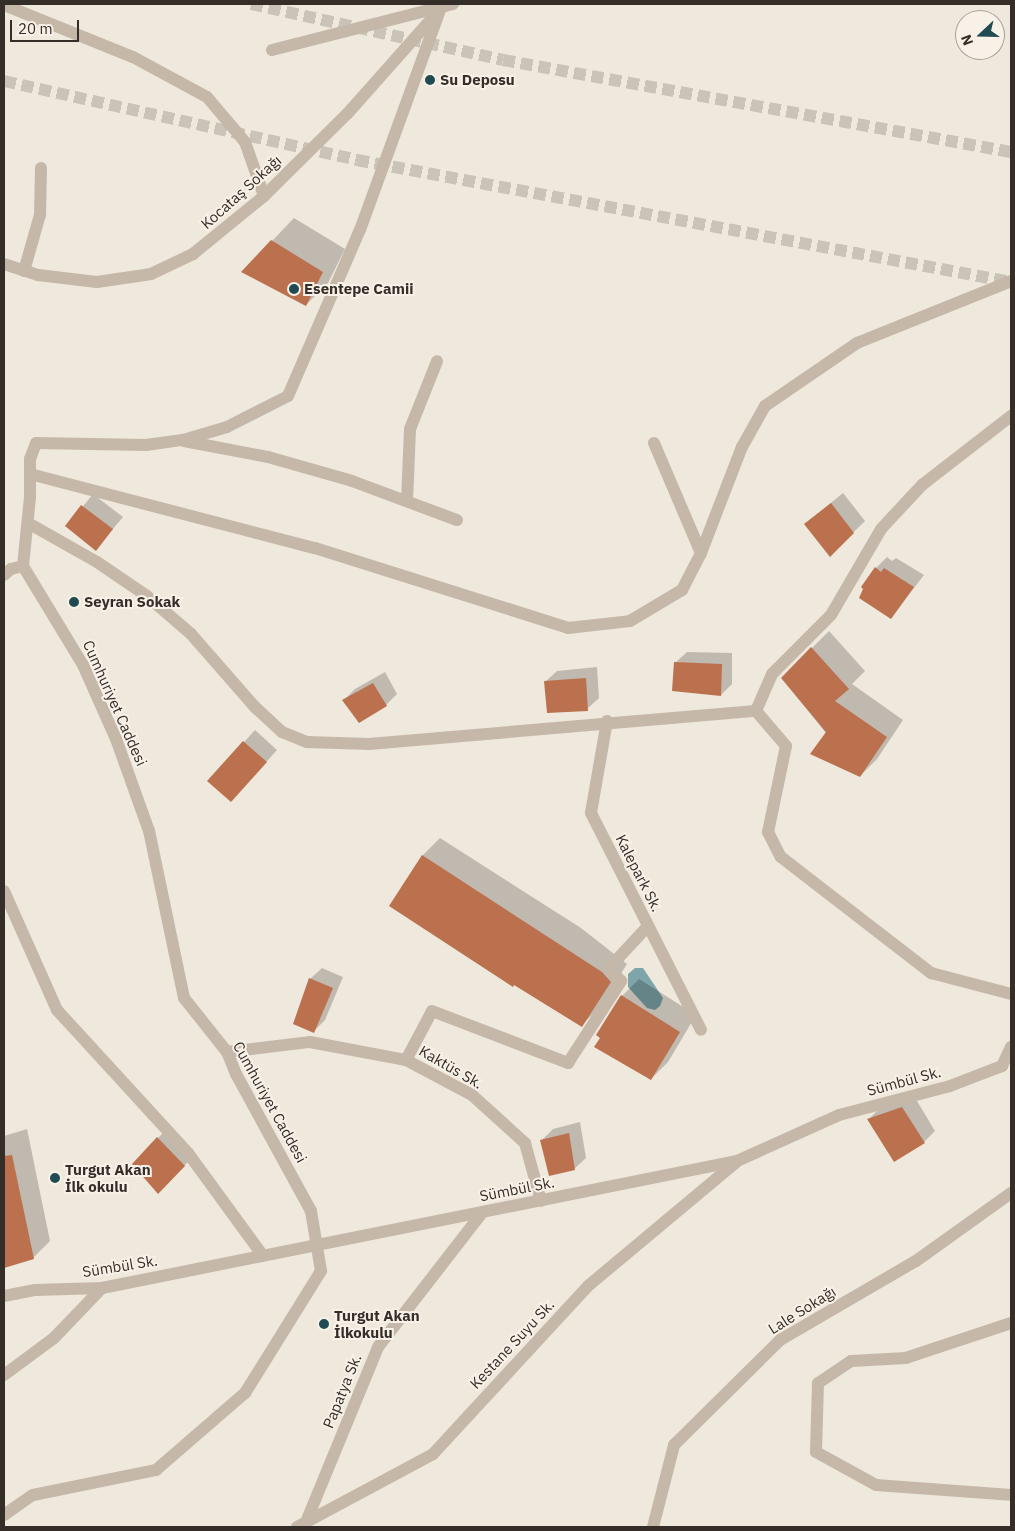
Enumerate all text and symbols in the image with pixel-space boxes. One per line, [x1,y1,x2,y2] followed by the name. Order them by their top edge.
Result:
[12,10,81,42] scale bar
[955,10,1005,60] north arrow
[18,19,53,38] text: 20 m
[957,32,977,48] text: N
[440,71,515,89] place label: Su Deposu
[424,74,436,86] marker: Su Deposu
[197,151,285,233] street label: Kocataş Sokağı
[304,280,414,298] place label: Esentepe Camii
[288,283,300,295] marker: Esentepe Camii
[84,593,180,611] place label: Seyran Sokak
[68,596,80,608] marker: Seyran Sokak
[79,637,151,769] street label: Cumhuriyet Caddesi
[612,832,666,914] street label: Kalepark Sk.
[229,1038,311,1166] street label: Cumhuriyet Caddesi
[416,1042,486,1092] street label: Kaktüs Sk.
[865,1062,943,1100] street label: Sümbül Sk.
[65,1160,151,1195] place label: Turgut Akan İlk okulu
[49,1172,61,1184] marker: Turgut Akan İlk okulu
[478,1173,556,1205] street label: Sümbül Sk.
[81,1251,159,1281] street label: Sümbül Sk.
[765,1282,839,1338] street label: Lale Sokağı
[466,1296,558,1392] street label: Kestane Suyu Sk.
[334,1306,420,1341] place label: Turgut Akan İlkokulu
[318,1318,330,1330] marker: Turgut Akan İlkokulu
[319,1351,365,1431] street label: Papatya Sk.

